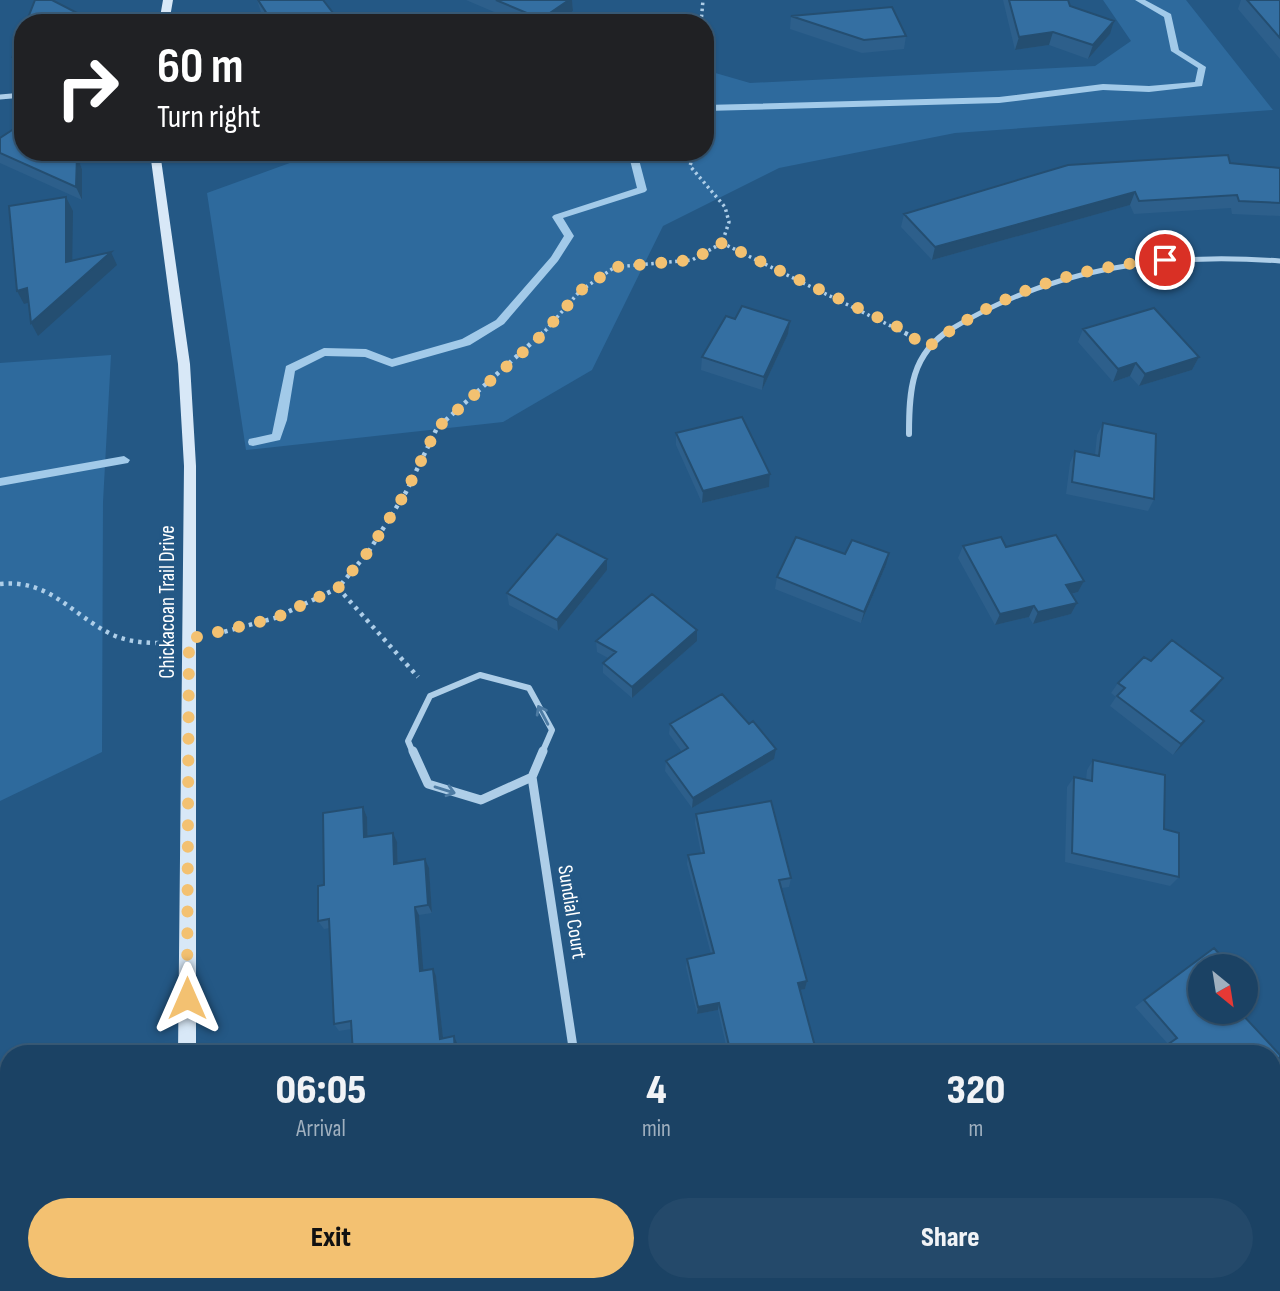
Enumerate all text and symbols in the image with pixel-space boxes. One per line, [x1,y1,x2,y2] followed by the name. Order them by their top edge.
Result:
[157,38,244,97] text: 60 m
[42,42,133,133] icon: right
[157,98,261,137] text: Turn right
[1135,230,1195,290] pin
[1146,241,1184,279] icon: arrive
[155,525,180,679] street label: Chickacoan Trail Drive
[536,705,550,725] one-way arrow
[434,784,456,797] one-way arrow
[552,863,592,961] street label: Sundial Court
[1188,954,1258,1024] north arrow
[1188,954,1258,1024] map controls
[150,961,224,1035] position arrow
[276,1065,366,1116] text: 06:05
[646,1065,667,1116] text: 4
[947,1065,1005,1116] text: 320
[296,1115,346,1143] text: Arrival
[642,1115,671,1143] text: min
[969,1115,983,1143] text: m
[28,1198,634,1278] button: Exit
[648,1198,1253,1278] button: Share

